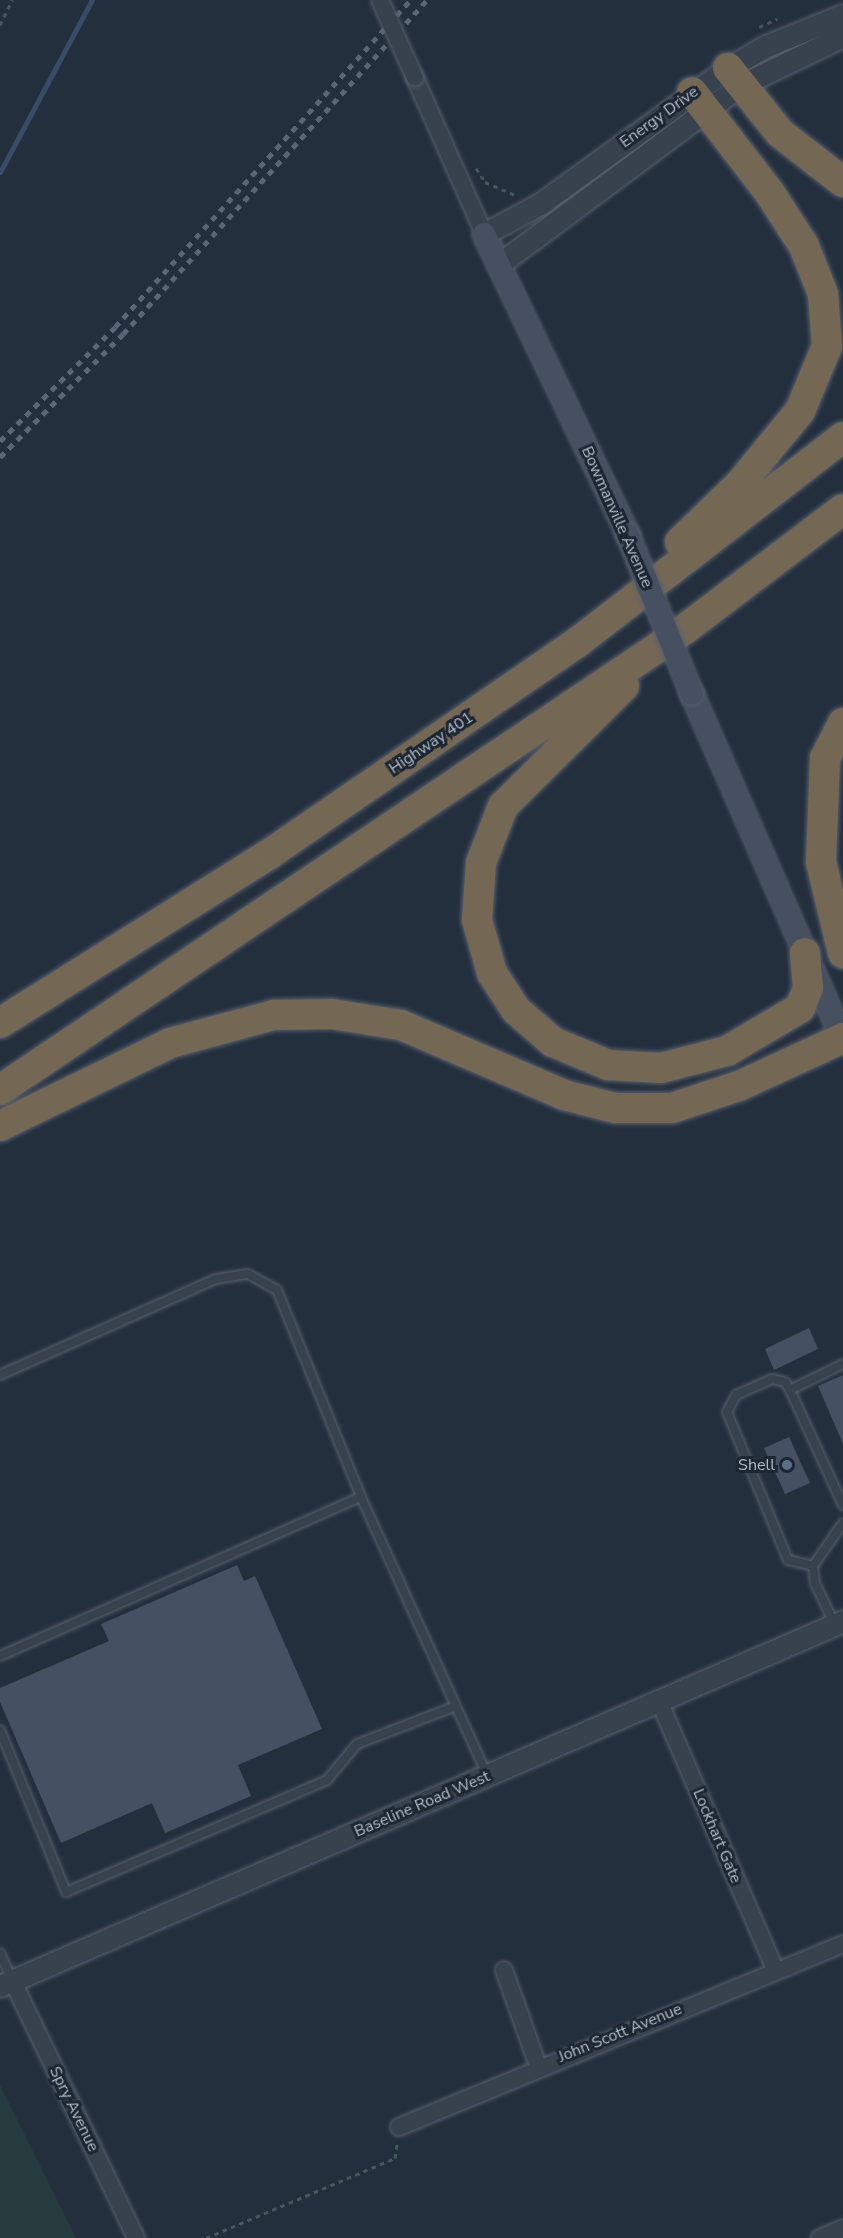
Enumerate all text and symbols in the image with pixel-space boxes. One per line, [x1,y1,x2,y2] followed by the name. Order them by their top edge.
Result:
[616,82,702,152] street label: Energy Drive
[577,443,657,591] street label: Bowmanville Avenue
[385,708,477,778] street label: Highway 401
[738,1455,775,1475] place label: Shell
[780,1458,794,1472] marker: Shell
[351,1767,493,1841] street label: Baseline Road West
[689,1786,745,1886] street label: Lockhart Gate
[555,1999,685,2067] street label: John Scott Avenue
[45,2063,103,2155] street label: Spry Avenue

